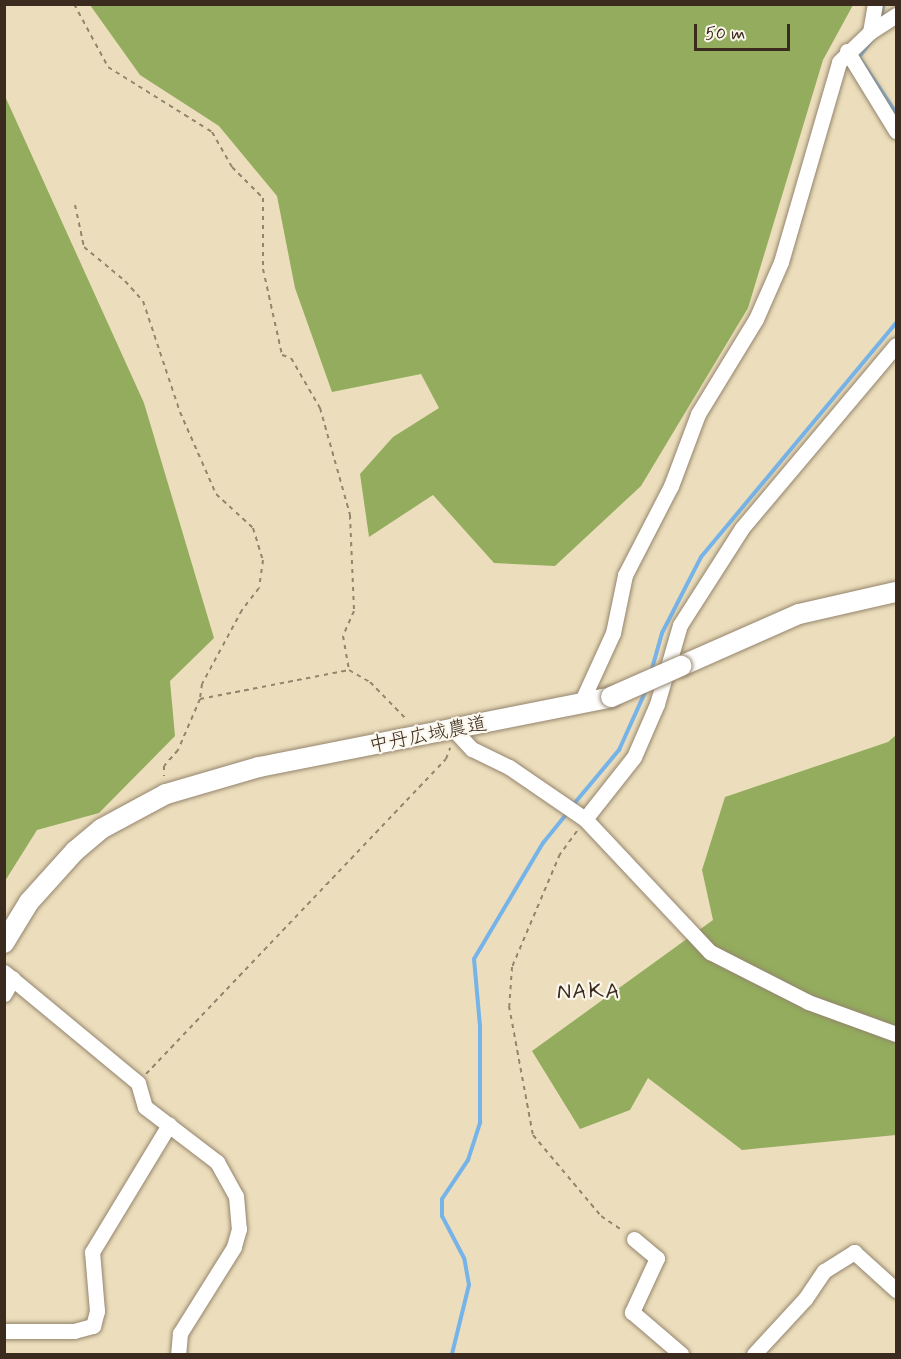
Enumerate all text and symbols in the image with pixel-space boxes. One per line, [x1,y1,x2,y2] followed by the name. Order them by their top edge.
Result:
[697,12,793,50] scale bar
[705,22,745,46] text: 50 m
[367,712,489,758] street label: 中丹広域農道
[557,980,621,1006] district label: NAKA

